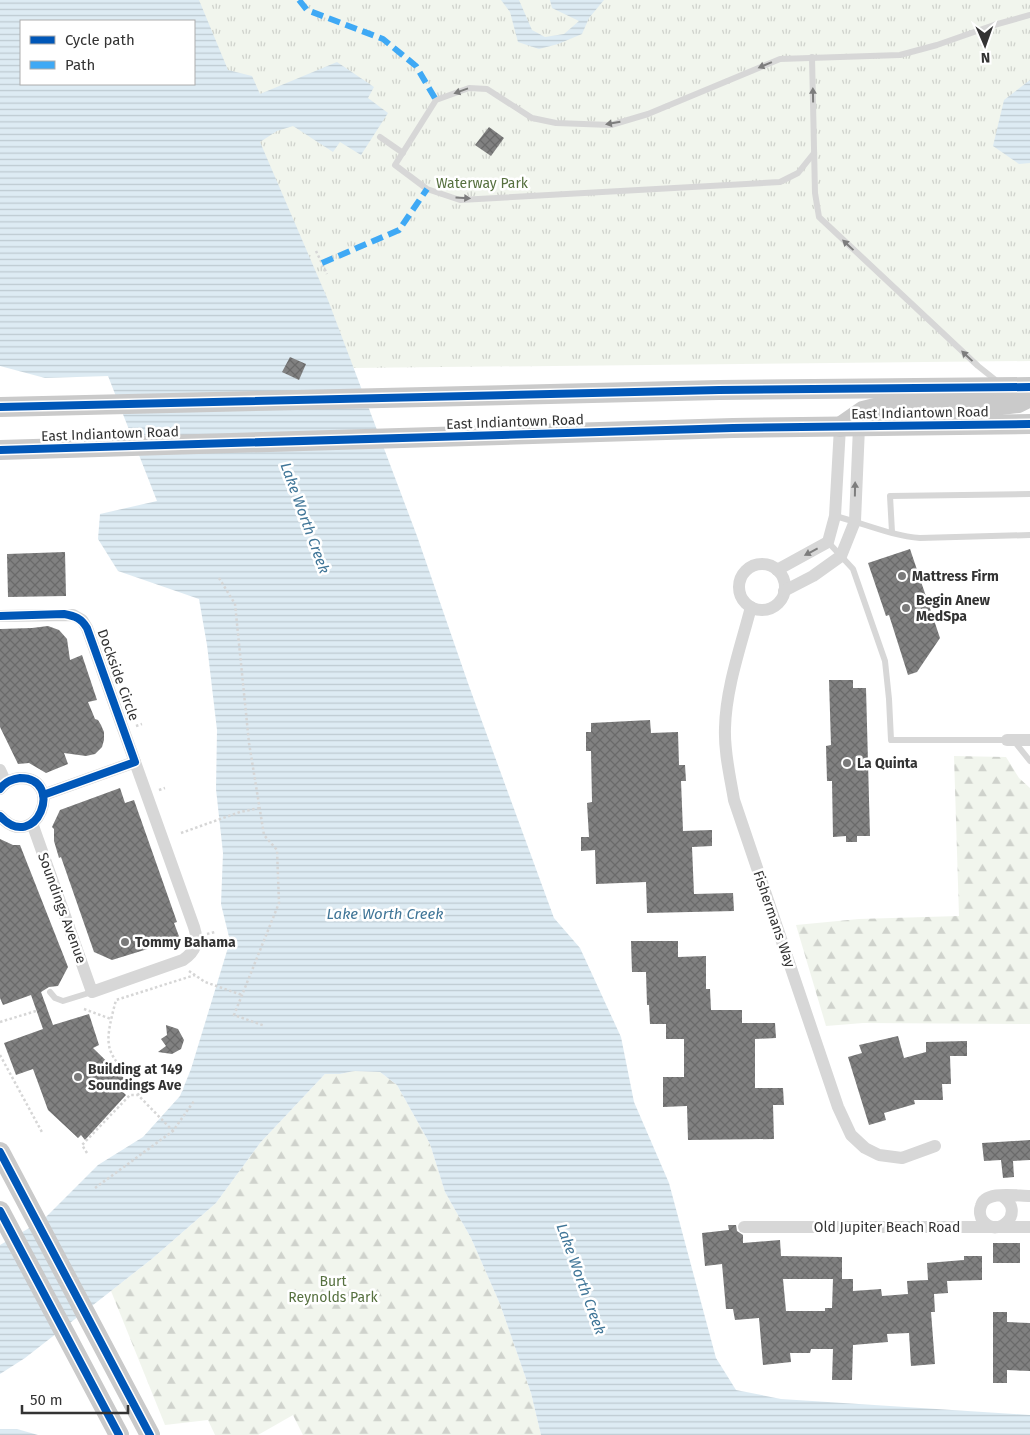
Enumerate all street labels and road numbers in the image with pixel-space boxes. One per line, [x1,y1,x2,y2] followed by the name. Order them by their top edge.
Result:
[851,403,989,423] street label: East Indiantown Road
[446,411,584,433] street label: East Indiantown Road
[41,423,179,445] street label: East Indiantown Road
[94,627,142,723] street label: Dockside Circle
[34,850,90,966] street label: Soundings Avenue
[749,868,799,970] street label: Fishermans Way
[814,1219,960,1236] street label: Old Jupiter Beach Road

